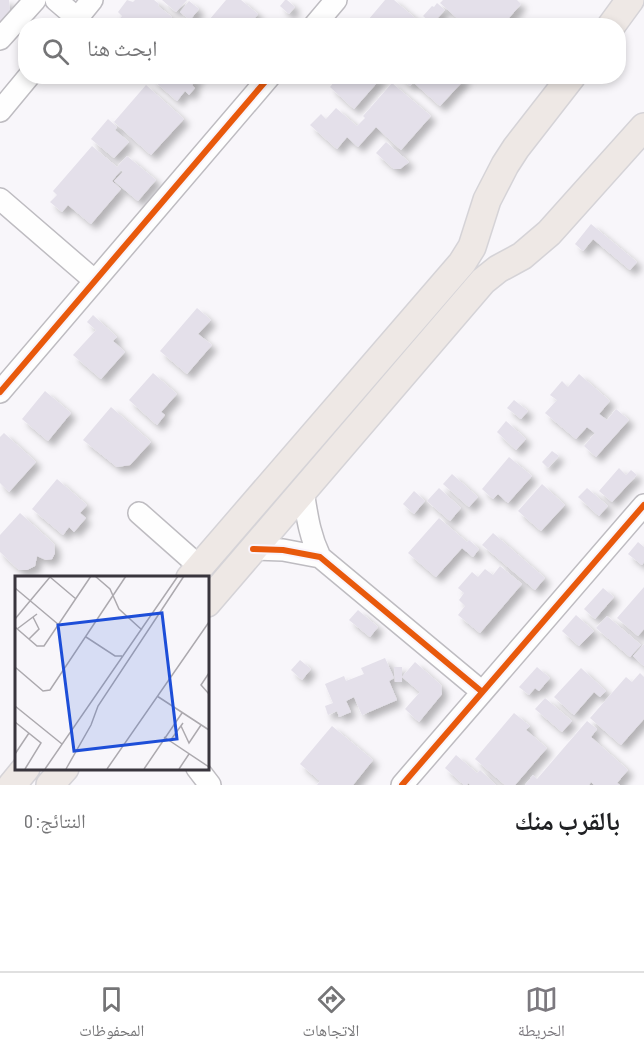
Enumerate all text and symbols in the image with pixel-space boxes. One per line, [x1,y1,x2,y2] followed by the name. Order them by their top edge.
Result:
[18,18,626,84] search box
[39,35,72,68] icon: search
[87,36,158,63] text: ابحث هنا
[15,576,208,770] inset map
[514,807,620,838] text: بالقرب منك
[24,810,86,834] text: النتائج: 0
[79,983,144,1046] tab: المحفوظات
[303,983,359,1046] tab: الاتجاهات
[518,983,565,1046] tab: الخريطة

